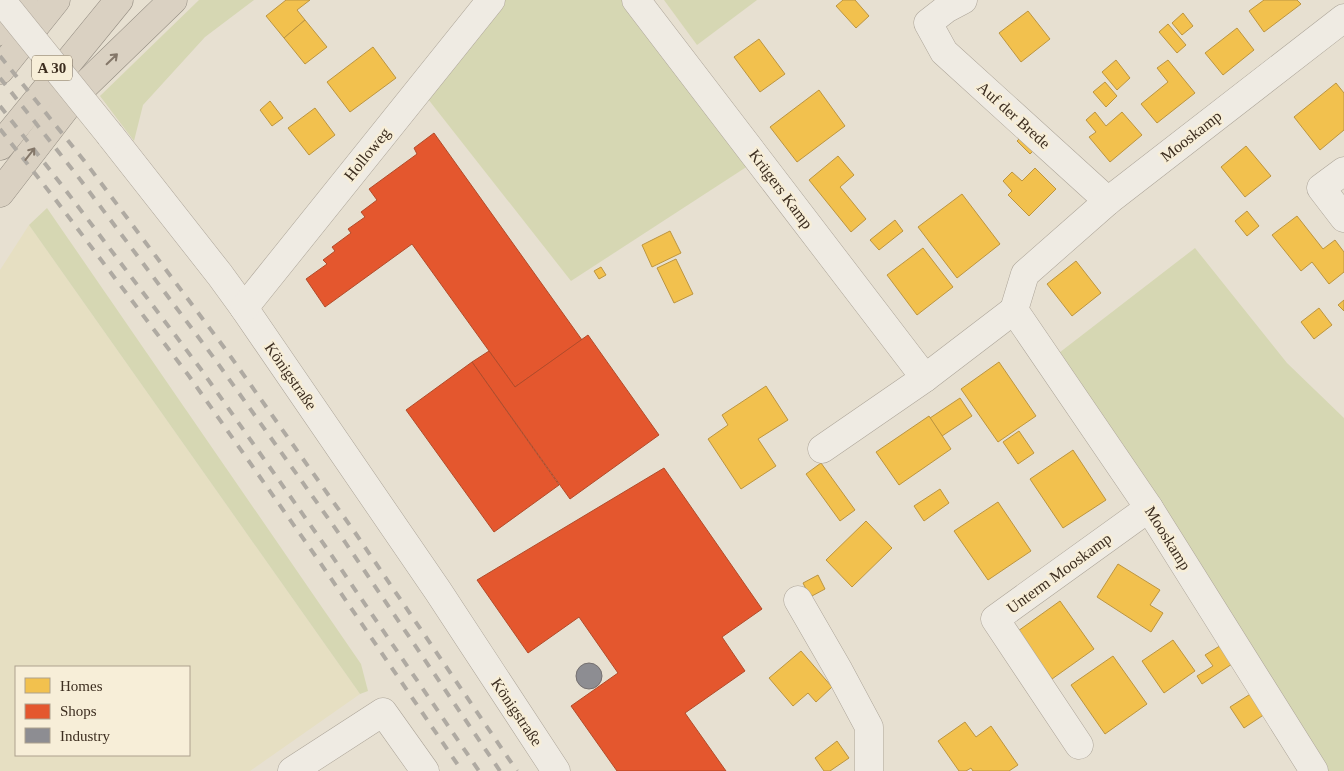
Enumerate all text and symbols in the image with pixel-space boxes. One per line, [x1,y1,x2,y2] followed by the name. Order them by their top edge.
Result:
[106,53,119,65] one-way arrow
[32,56,72,80] road number: A 30
[974,78,1054,152] street label: Auf der Brede
[1157,107,1225,166] street label: Mooskamp
[341,124,394,185] street label: Holloweg
[745,146,816,233] street label: Krügers Kamp
[24,148,35,161] one-way arrow
[261,339,320,413] street label: Königstraße
[1141,503,1194,574] street label: Mooskamp
[1003,529,1115,617] street label: Unterm Mooskamp
[15,666,190,756] legend
[487,675,546,750] street label: Königstraße
[60,678,103,694] text: Homes
[60,703,97,719] text: Shops
[60,728,110,744] text: Industry

